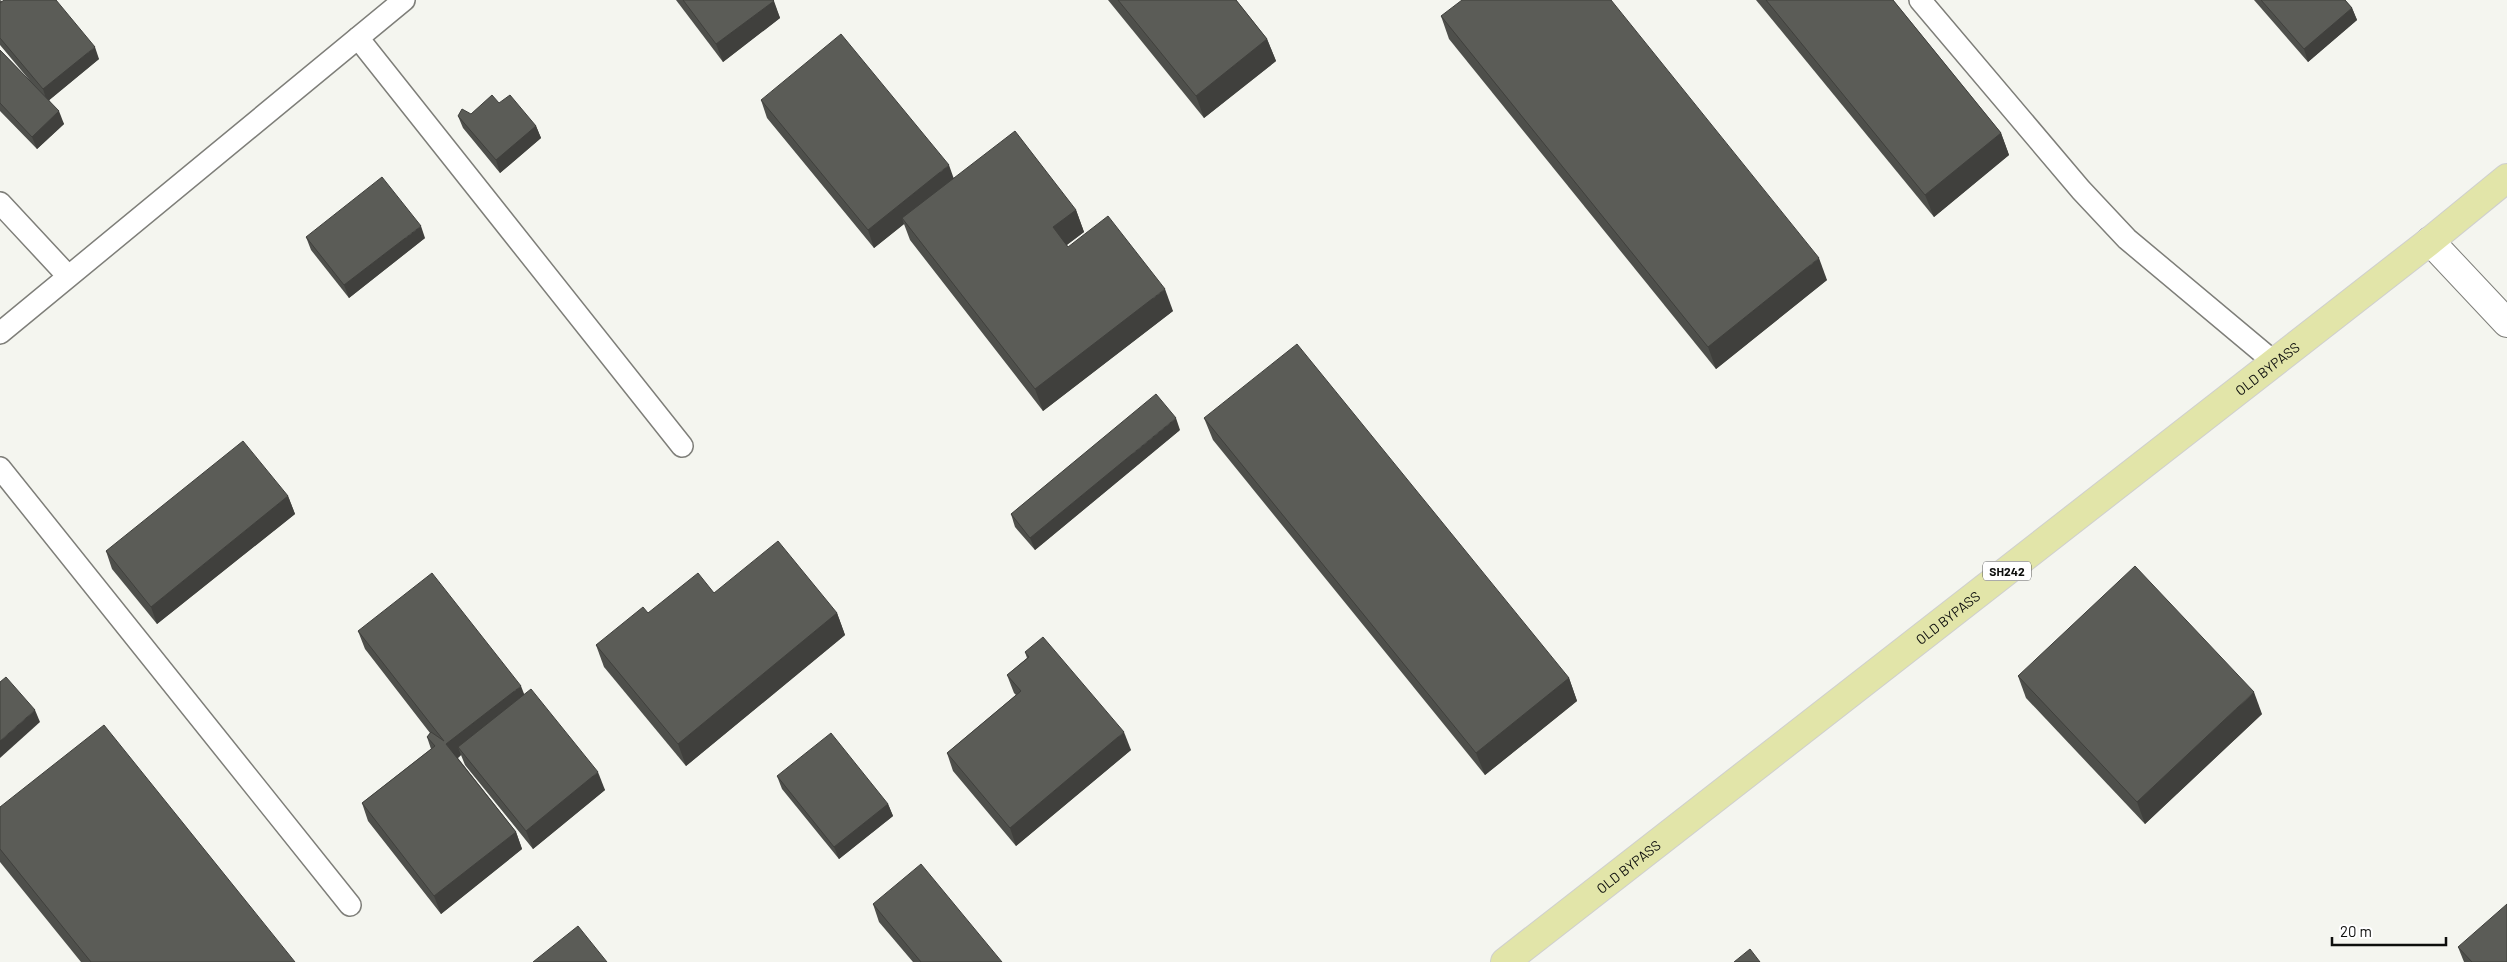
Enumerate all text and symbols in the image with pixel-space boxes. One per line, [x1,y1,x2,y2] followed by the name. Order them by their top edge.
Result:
[2231,338,2302,398] street label: OLD BYPASS
[1983,562,2031,580] road number: SH242
[1912,587,1983,647] street label: OLD BYPASS
[1593,836,1664,896] street label: OLD BYPASS
[2332,914,2446,946] scale bar
[2340,922,2372,940] text: 20 m

